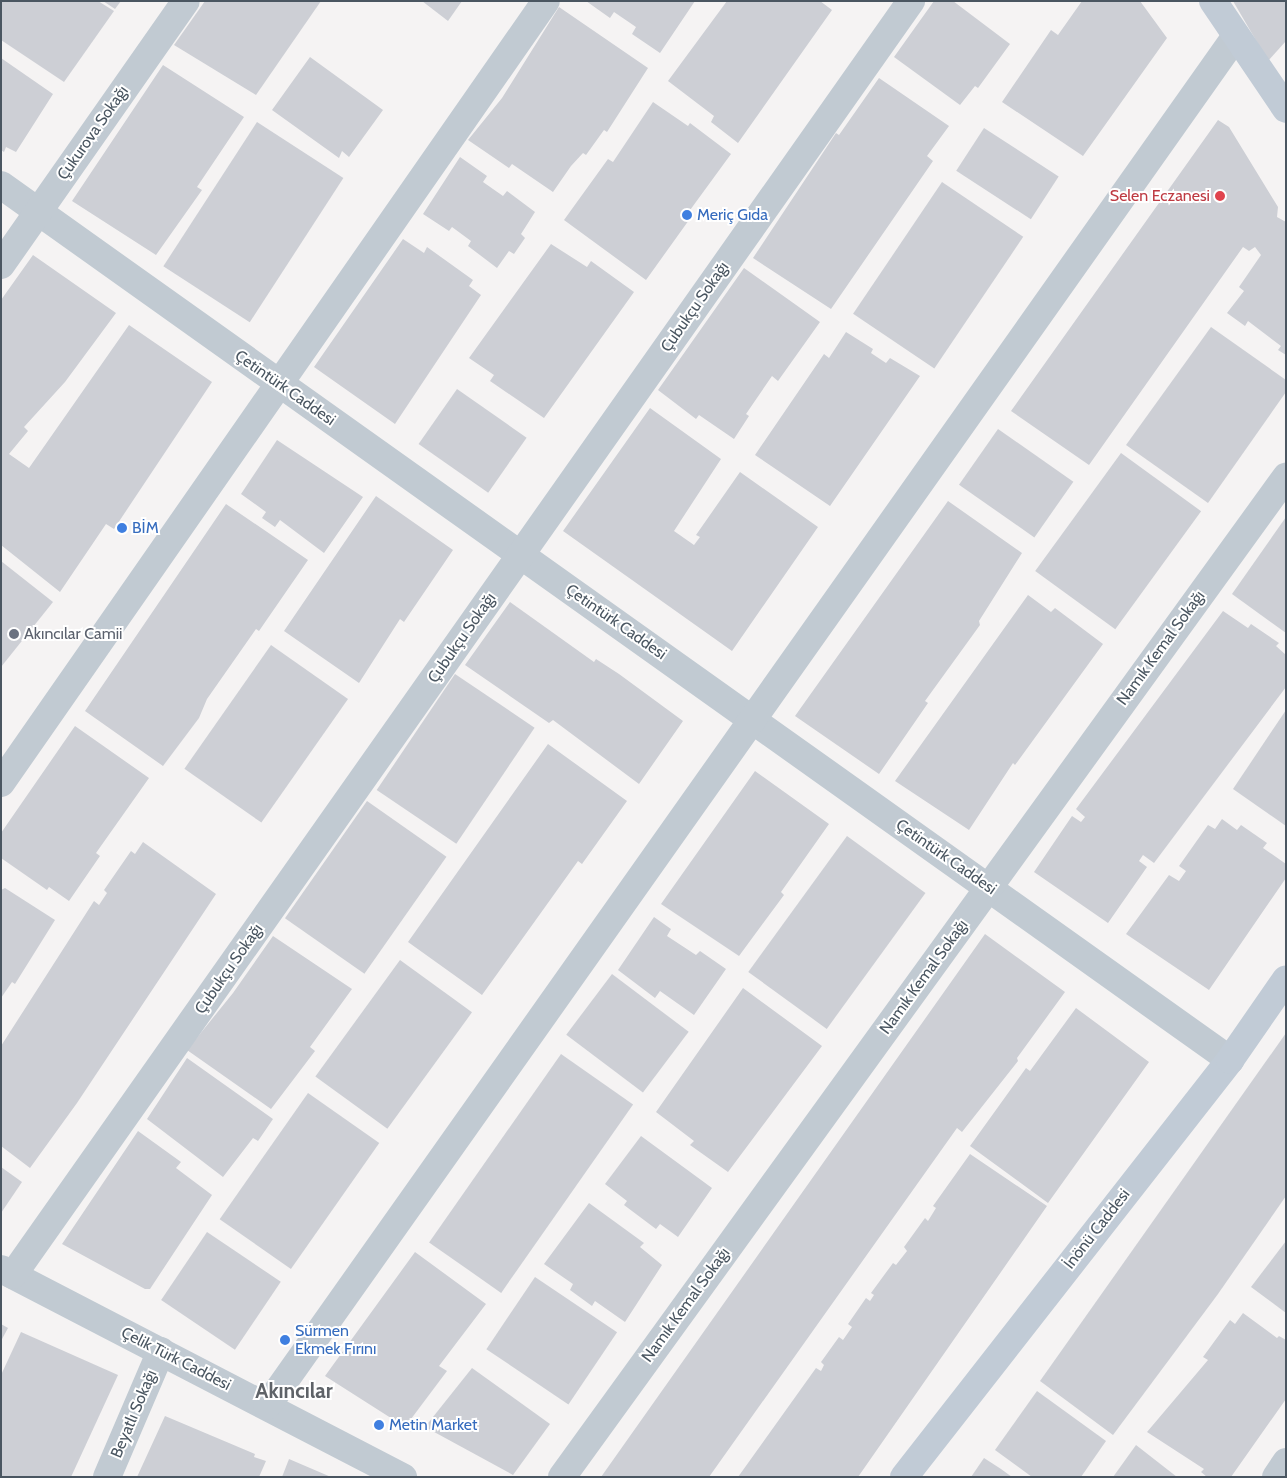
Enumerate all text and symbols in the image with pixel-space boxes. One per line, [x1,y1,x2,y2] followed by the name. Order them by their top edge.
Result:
[53,82,133,184] street label: Çukurova Sokağı
[1110,186,1210,206] place label: Selen Eczanesi
[1214,190,1226,202] marker: Selen Eczanesi
[697,205,768,225] place label: Meriç Gıda
[681,209,693,221] marker: Meriç Gıda
[657,258,733,356] street label: Çubukçu Sokağı
[231,346,339,430] street label: Çetintürk Caddesi
[132,518,159,538] place label: BİM
[116,522,128,534] marker: BİM
[562,580,670,664] street label: Çetintürk Caddesi
[1113,587,1209,709] street label: Namık Kemal Sokağı
[424,589,500,687] street label: Çubukçu Sokağı
[24,624,122,644] place label: Akıncılar Camii
[8,628,20,640] marker: Akıncılar Camii
[892,815,1000,899] street label: Çetintürk Caddesi
[876,916,972,1038] street label: Namık Kemal Sokağı
[191,920,267,1018] street label: Çubukçu Sokağı
[1060,1185,1134,1273] street label: İnönü Caddesi
[638,1244,734,1366] street label: Namık Kemal Sokağı
[295,1321,376,1359] place label: Sürmen Ekmek Fırını
[118,1323,234,1395] street label: Çelik Türk Caddesi
[279,1334,291,1346] marker: Sürmen Ekmek Fırını
[107,1367,161,1461] street label: Beyatlı Sokağı
[255,1378,333,1404] district label: Akıncılar
[389,1415,477,1435] place label: Metin Market
[373,1419,385,1431] marker: Metin Market

